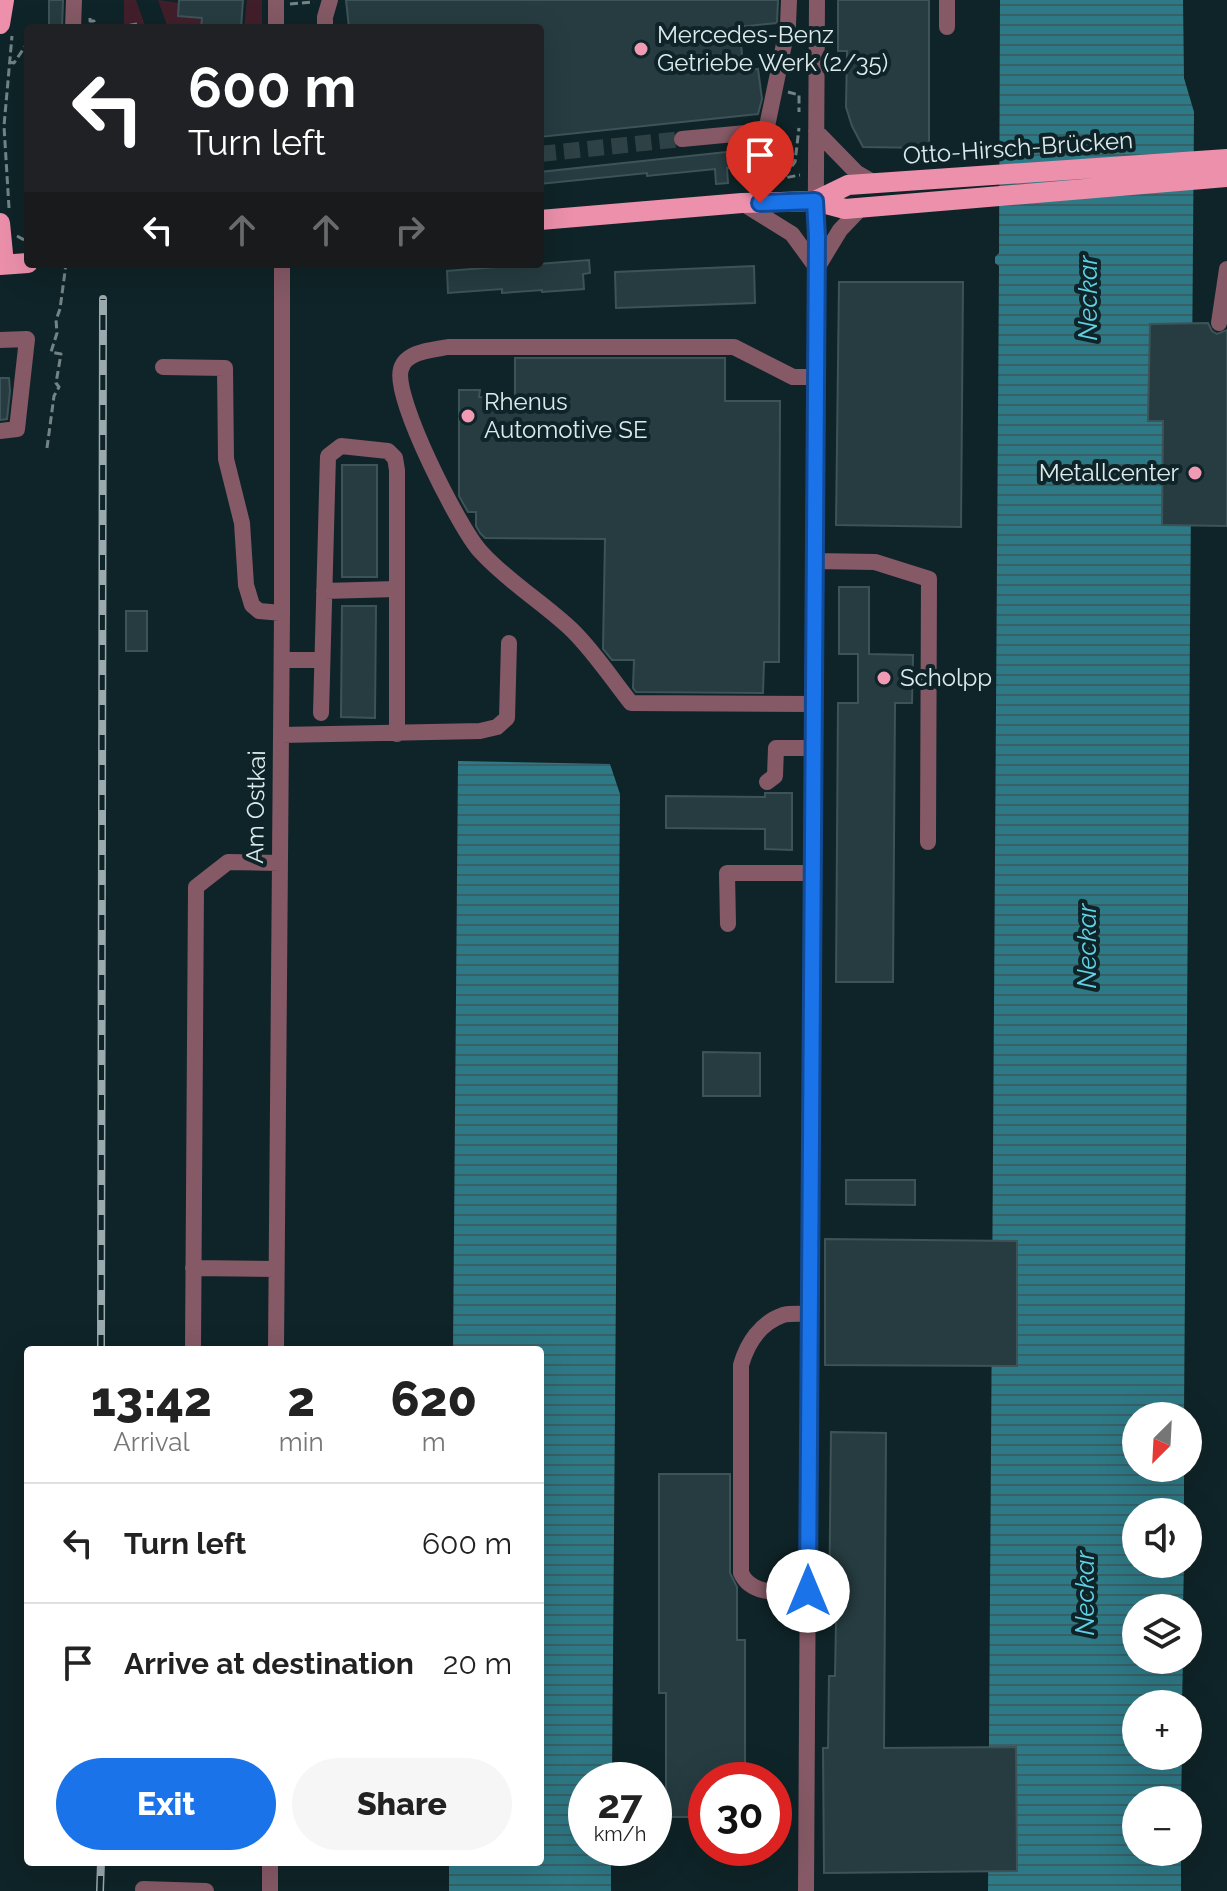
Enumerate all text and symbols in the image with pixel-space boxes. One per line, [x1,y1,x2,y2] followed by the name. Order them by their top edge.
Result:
[657,20,888,77] place label: Mercedes-Benz Getriebe Werk (2/35)
[632,40,650,58] marker: Mercedes-Benz Getriebe Werk (2/35)
[188,54,356,120] text: 600 m
[56,56,160,160] icon: left
[188,121,326,163] text: Turn left
[726,121,794,203] pin
[902,125,1134,170] street label: Otto-Hirsch-Brücken
[738,133,782,177] icon: arrive
[136,208,180,252] icon: left
[220,208,264,252] icon: ahead
[304,208,348,252] icon: ahead
[388,208,432,252] icon: right
[1073,254,1103,340] water label: Neckar
[484,387,648,444] place label: Rhenus Automotive SE
[459,407,477,425] marker: Rhenus Automotive SE
[1039,458,1180,487] place label: Metallcenter
[1186,464,1204,482] marker: Metallcenter
[900,663,992,692] place label: Scholpp
[875,669,893,687] marker: Scholpp
[240,750,271,864] street label: Am Ostkai
[1072,902,1102,988] water label: Neckar
[91,1371,212,1427] text: 13:42
[287,1371,315,1427] text: 2
[391,1371,477,1427] text: 620
[1122,1402,1202,1482] north arrow
[1122,1402,1202,1866] map controls
[113,1427,190,1457] text: Arrival
[279,1427,324,1457] text: min
[422,1427,446,1457] text: m
[1122,1498,1202,1578] button: sound
[56,1521,100,1565] icon: left
[124,1526,246,1561] text: Turn left
[422,1526,512,1561] text: 600 m
[766,1549,850,1633] position arrow
[1070,1549,1100,1635] water label: Neckar
[1122,1594,1202,1674] button: layers
[56,1641,100,1685] icon: arrive
[124,1646,414,1681] text: Arrive at destination
[443,1646,512,1681] text: 20 m
[1122,1690,1202,1770] button: +
[56,1758,276,1850] button: Exit
[292,1758,512,1850] button: Share
[688,1762,792,1866] speed limit sign: 30
[597,1780,642,1827] text: 27
[1122,1786,1202,1866] button: −
[594,1822,646,1846] text: km/h

